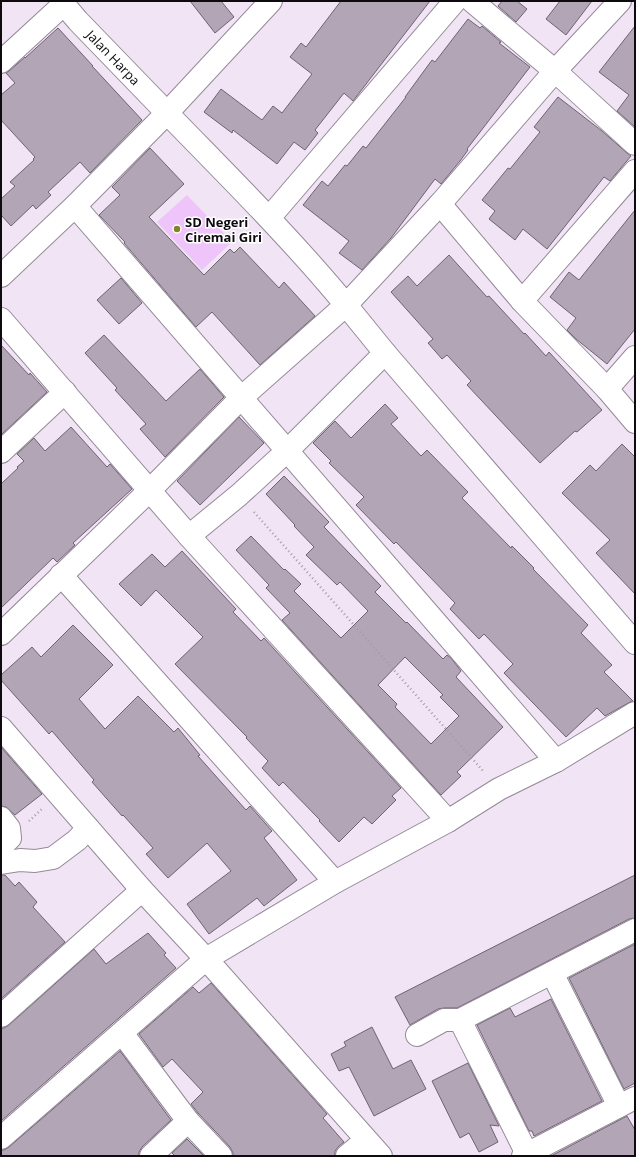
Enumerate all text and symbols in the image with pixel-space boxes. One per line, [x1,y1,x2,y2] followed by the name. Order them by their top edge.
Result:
[81,25,144,89] street label: Jalan Harpa
[185,213,262,246] place label: SD Negeri Ciremai Giri
[172,224,182,234] marker: SD Negeri Ciremai Giri

